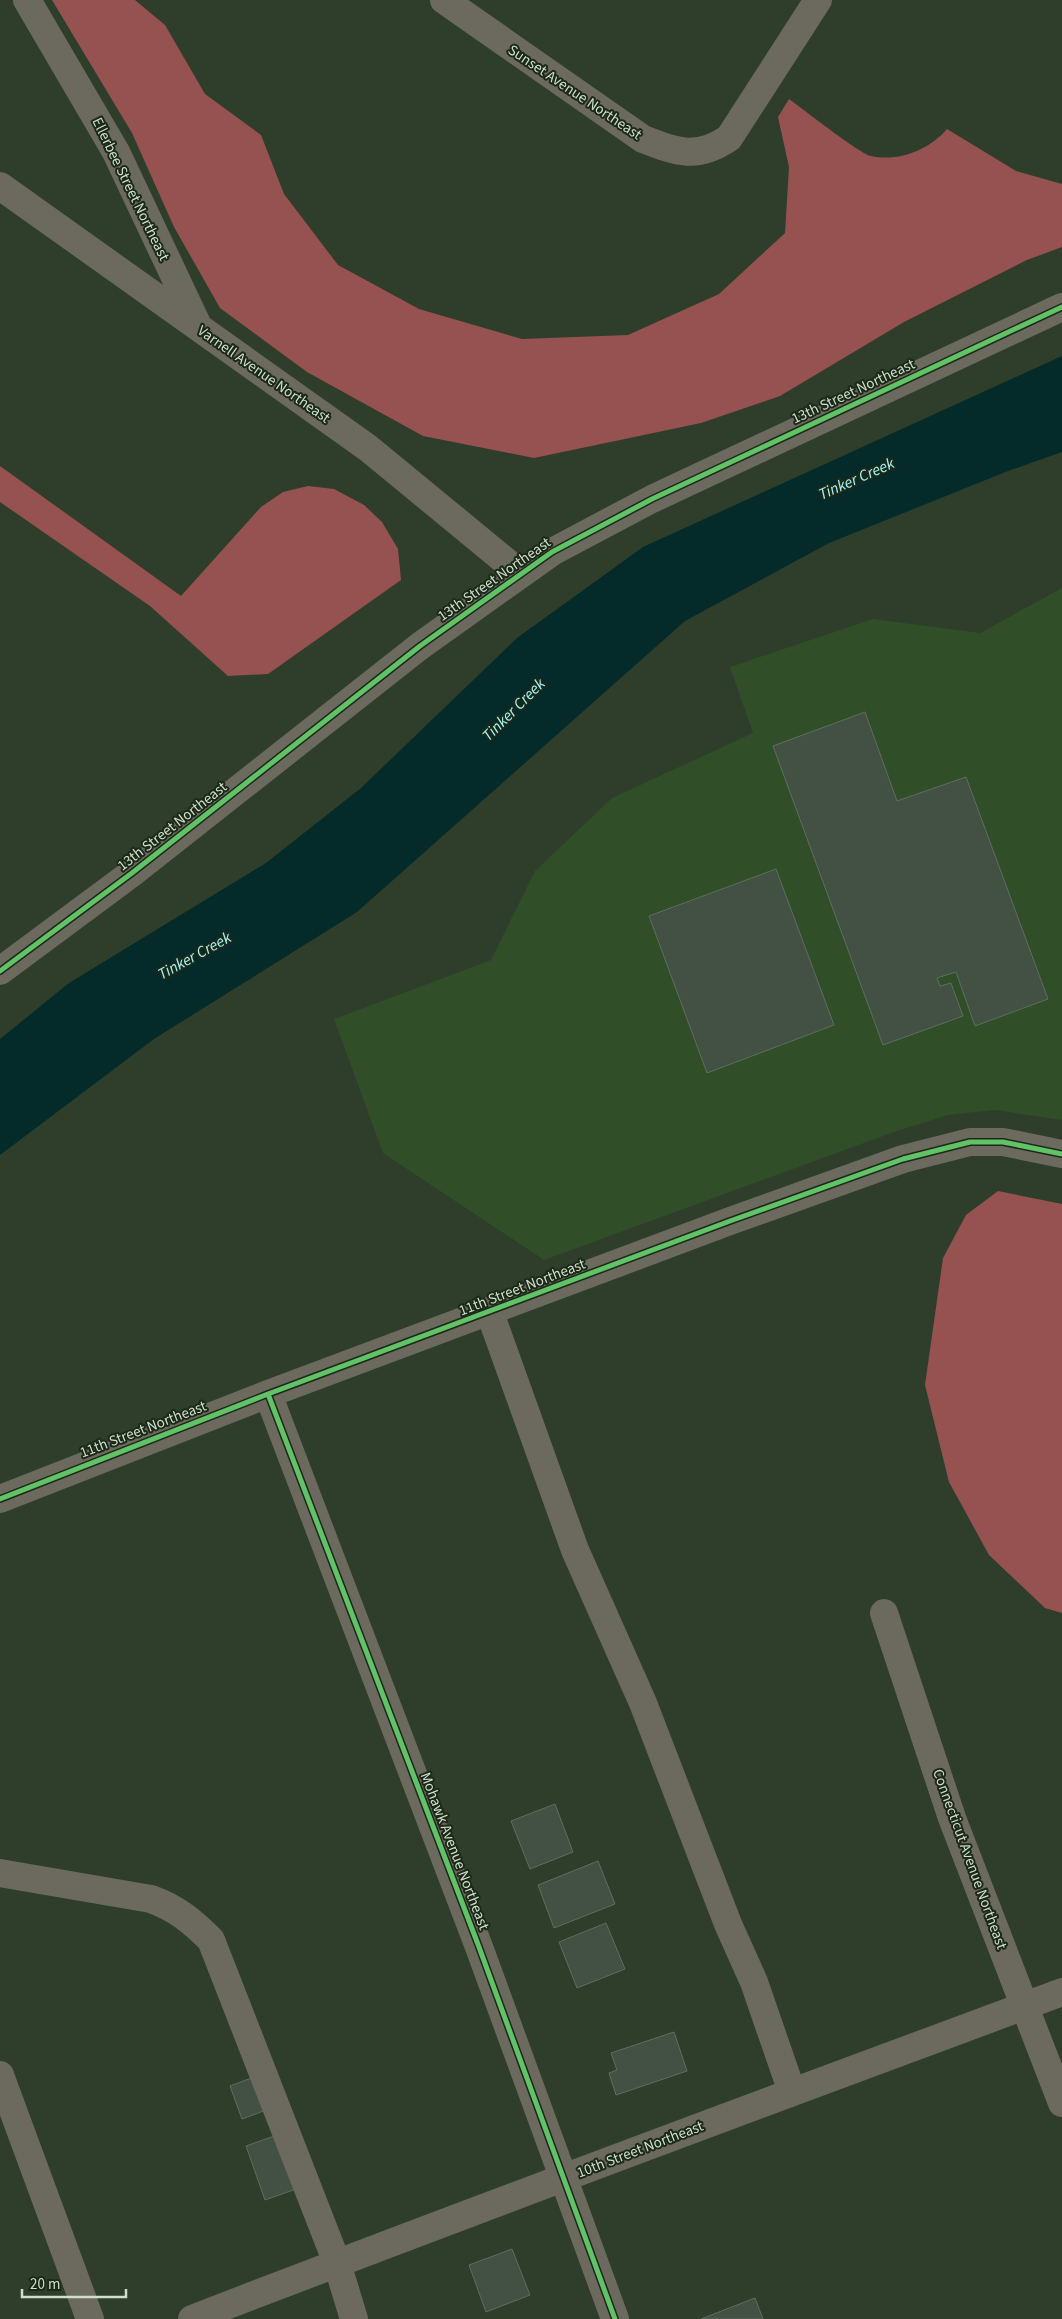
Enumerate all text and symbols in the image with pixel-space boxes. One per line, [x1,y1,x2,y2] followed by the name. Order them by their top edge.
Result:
[504,40,646,145] street label: Sunset Avenue Northeast
[87,114,174,264] street label: Ellerbee Street Northeast
[193,321,334,428] street label: Varnell Avenue Northeast
[788,354,918,429] street label: 13th Street Northeast
[815,452,898,505] water label: Tinker Creek
[433,532,555,626] street label: 13th Street Northeast
[477,673,550,746] water label: Tinker Creek
[113,777,232,876] street label: 13th Street Northeast
[154,926,236,985] water label: Tinker Creek
[456,1254,588,1321] street label: 11th Street Northeast
[77,1396,209,1463] street label: 11th Street Northeast
[927,1766,1012,1952] street label: Connecticut Avenue Northeast
[415,1769,494,1933] street label: Mohawk Avenue Northeast
[574,2116,706,2183] street label: 10th Street Northeast
[22,2266,126,2298] scale bar
[30,2274,60,2295] text: 20 m

